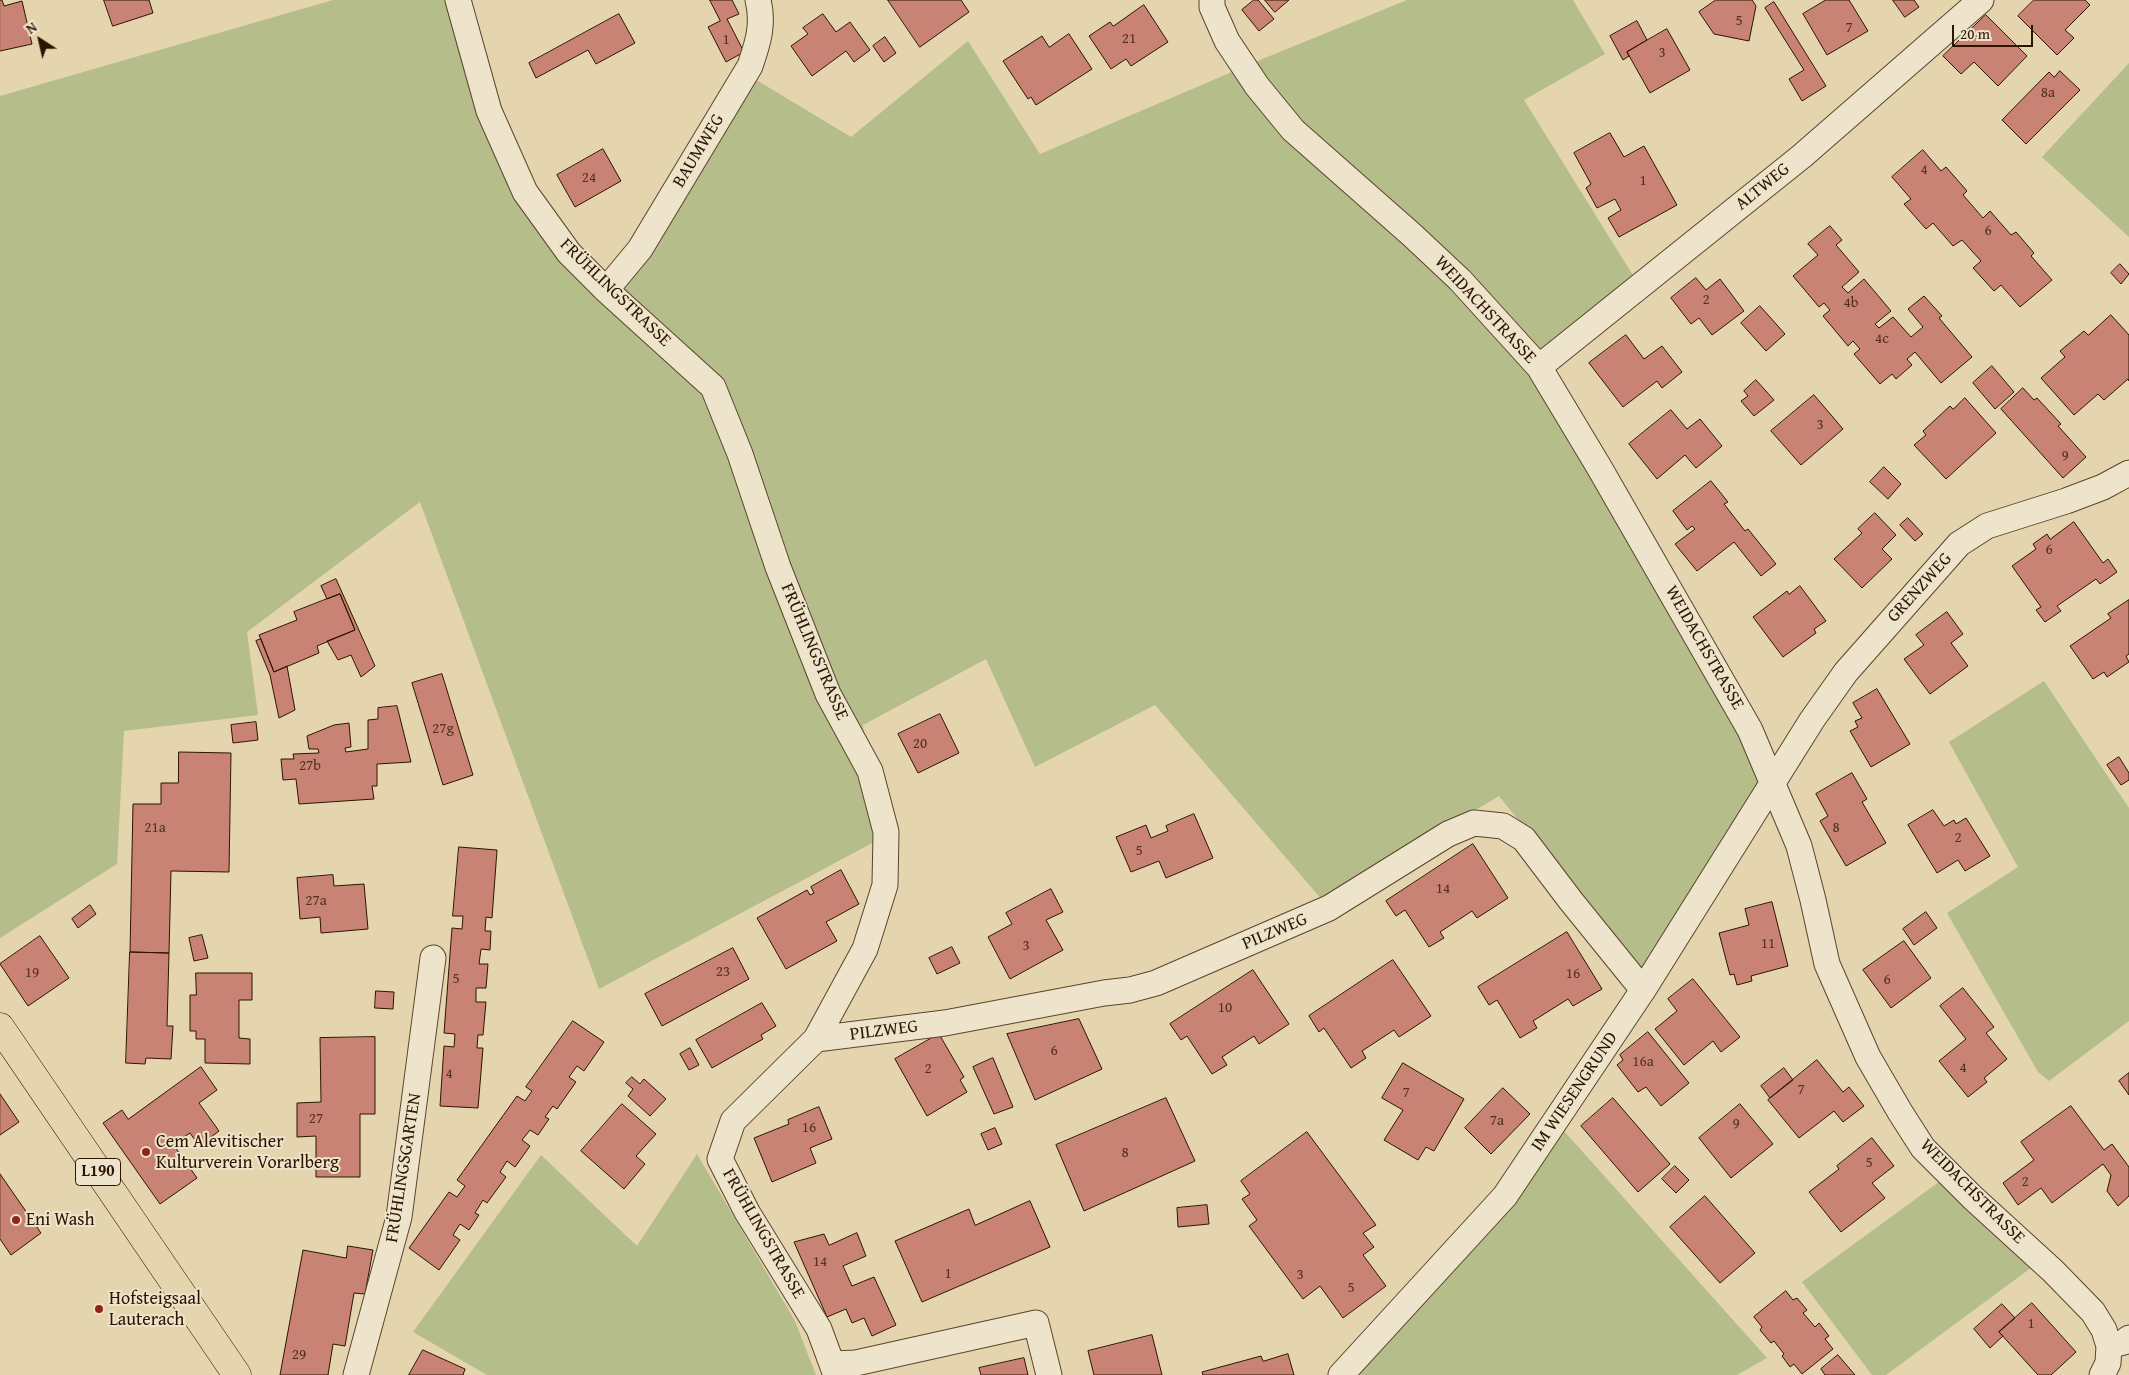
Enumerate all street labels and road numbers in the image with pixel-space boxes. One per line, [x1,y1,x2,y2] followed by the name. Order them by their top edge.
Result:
[669,110,729,192] street label: BAUMWEG
[1731,159,1795,215] street label: ALTWEG
[555,234,675,352] street label: FRÜHLINGSTRASSE
[1430,252,1540,368] street label: WEIDACHSTRASSE
[1883,549,1957,627] street label: GRENZWEG
[775,580,853,724] street label: FRÜHLINGSTRASSE
[1660,582,1748,714] street label: WEIDACHSTRASSE
[1239,909,1311,955] street label: PILZWEG
[849,1016,919,1046] street label: PILZWEG
[1527,1028,1623,1156] street label: IM WIESENGRUND
[382,1092,426,1244] street label: FRÜHLINGSGARTEN
[1915,1135,2029,1249] street label: WEIDACHSTRASSE
[76,1158,120,1186] road number: L190
[717,1165,809,1303] street label: FRÜHLINGSTRASSE

